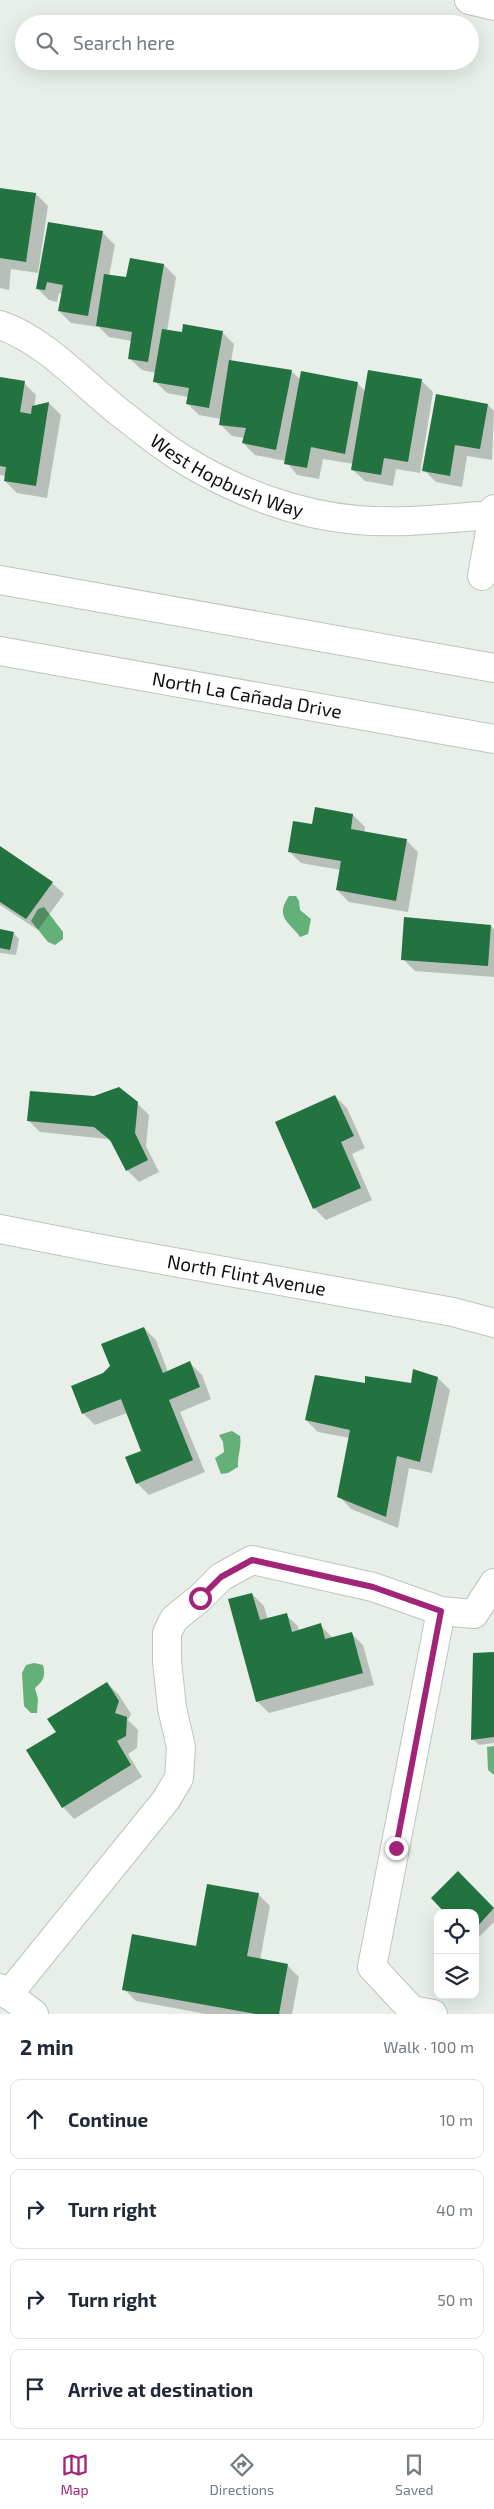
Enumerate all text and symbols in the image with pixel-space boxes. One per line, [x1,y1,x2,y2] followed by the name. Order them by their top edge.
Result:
[15,15,479,70] search box
[33,29,61,57] icon: search
[73,31,175,54] text: Search here
[146,429,306,522] street label: West Hopbush Way
[151,666,344,723] street label: North La Cañada Drive
[166,1249,328,1300] street label: North Flint Avenue
[189,1587,212,1610] route start
[385,1837,408,1860] route end
[434,1909,479,1999] map controls
[434,1909,479,1954] button: locate
[434,1954,479,1999] button: layers
[20,2034,74,2059] text: 2 min
[383,2037,474,2056] text: Walk · 100 m
[21,2105,49,2133] icon: ahead
[68,2108,148,2131] text: Continue
[439,2110,473,2129] text: 10 m
[21,2195,49,2223] icon: right
[68,2198,156,2221] text: Turn right
[436,2200,473,2219] text: 40 m
[21,2285,49,2313] icon: right
[68,2288,156,2311] text: Turn right
[437,2290,473,2309] text: 50 m
[21,2375,49,2403] icon: arrive
[68,2378,253,2401] text: Arrive at destination
[60,2451,89,2498] tab: Map
[210,2451,274,2498] tab: Directions
[395,2451,434,2498] tab: Saved

